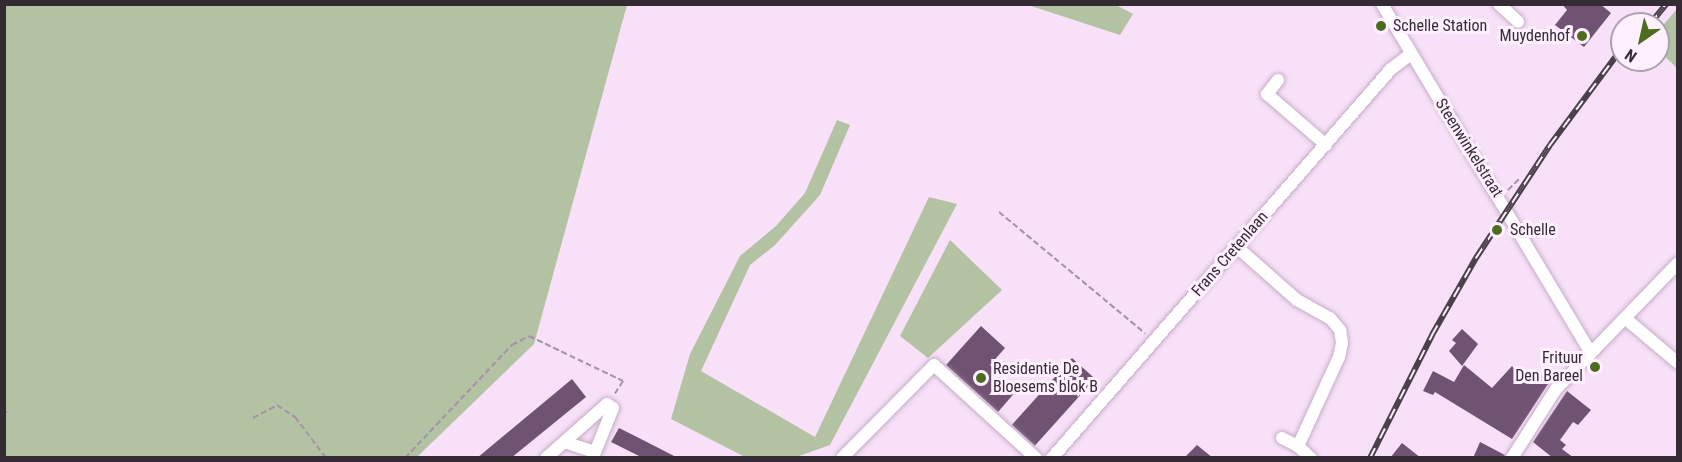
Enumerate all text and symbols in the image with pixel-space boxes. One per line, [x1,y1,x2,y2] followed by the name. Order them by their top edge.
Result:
[1610,12,1670,72] north arrow
[1393,16,1487,36] place label: Schelle Station
[1374,19,1388,33] marker: Schelle Station
[1500,26,1570,46] place label: Muydenhof
[1575,29,1589,43] marker: Muydenhof
[1621,45,1640,66] text: N
[1431,95,1507,201] street label: Steenwinkelstraat
[1188,208,1272,300] street label: Frans Cretenlaan
[1510,220,1556,240] place label: Schelle
[1488,221,1506,239] marker: Schelle
[1515,348,1583,386] place label: Frituur Den Bareel
[993,359,1098,397] place label: Residentie De Bloesems blok B
[1588,360,1602,374] marker: Frituur Den Bareel
[974,371,988,385] marker: Residentie De Bloesems blok B

